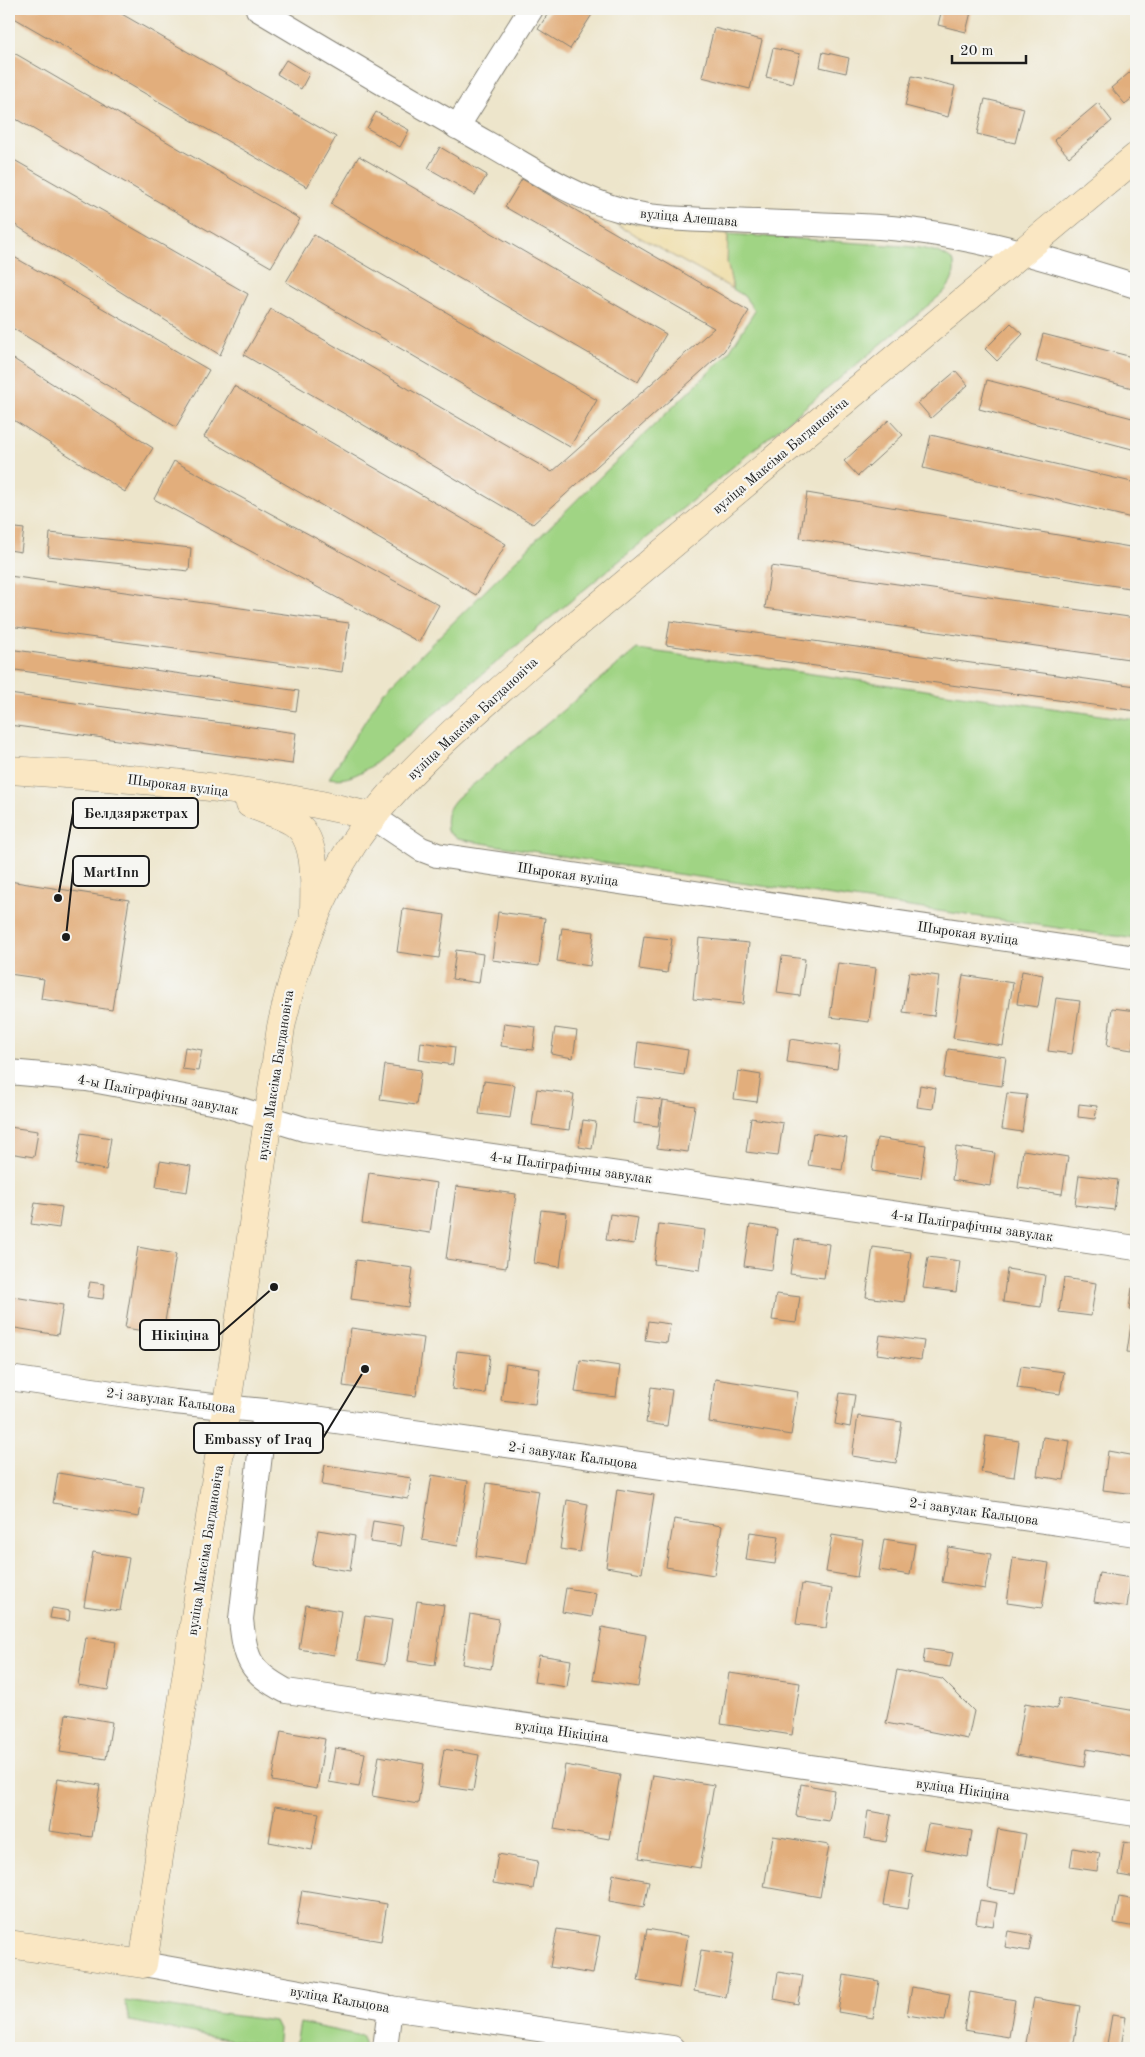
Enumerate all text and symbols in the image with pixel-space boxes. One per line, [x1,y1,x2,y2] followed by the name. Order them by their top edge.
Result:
[952,32,1026,64] scale bar
[960,44,994,59] text: 20 m
[639,207,738,229] street label: вуліца Алешава
[710,395,851,517] street label: вуліца Максіма Багдановіча
[405,655,541,783] street label: вуліца Максіма Багдановіча
[126,773,229,799] street label: Шырокая вуліца
[73,798,198,828] callout: Белдзяржстрах
[84,807,189,822] text: Белдзяржстрах
[73,856,149,886] callout: MartInn
[516,861,619,889] street label: Шырокая вуліца
[83,866,139,881] text: MartInn
[916,920,1019,948] street label: Шырокая вуліца
[256,989,296,1161] street label: вуліца Максіма Багдановіча
[76,1072,240,1118] street label: 4-ы Паліграфічны завулак
[489,1150,653,1187] street label: 4-ы Паліграфічны завулак
[890,1208,1054,1245] street label: 4-ы Паліграфічны завулак
[140,1320,219,1350] callout: Нікіціна
[151,1329,210,1344] text: Нікіціна
[105,1386,237,1416] street label: 2-і завулак Кальцова
[194,1423,323,1453] callout: Embassy of Iraq
[204,1433,312,1448] text: Embassy of Iraq
[507,1440,639,1472] street label: 2-і завулак Кальцова
[186,1464,226,1636] street label: вуліца Максіма Багдановіча
[908,1496,1040,1528] street label: 2-і завулак Кальцова
[514,1718,610,1745] street label: вуліца Нікіціна
[915,1776,1011,1803] street label: вуліца Нікіціна
[289,1984,391,2016] street label: вуліца Кальцова

